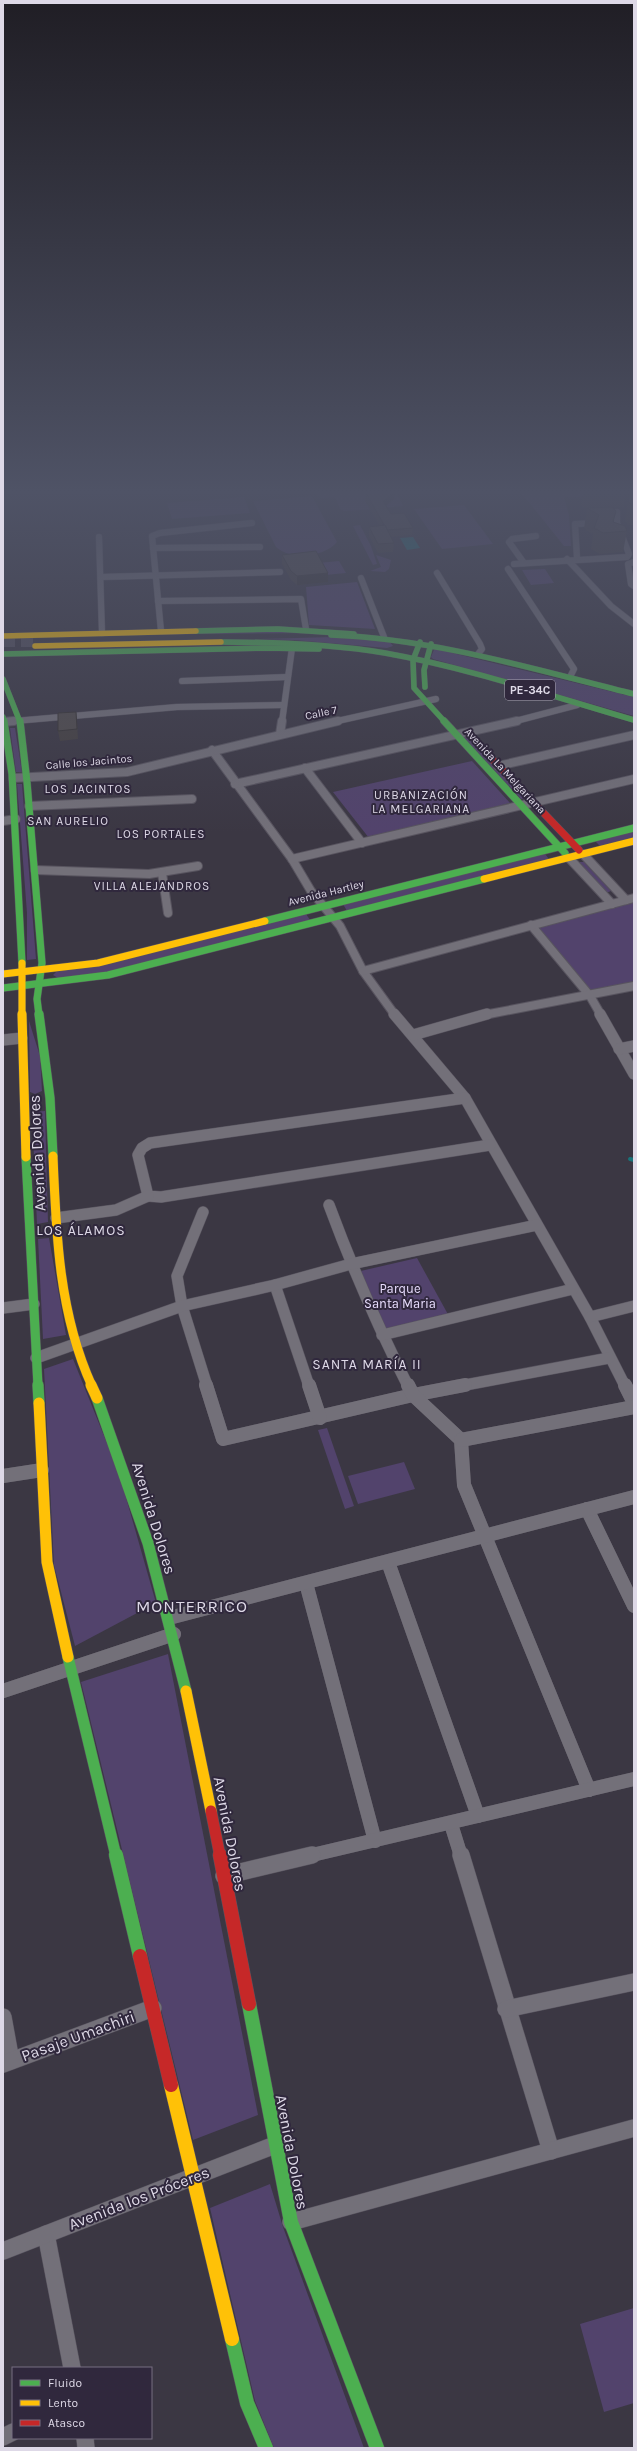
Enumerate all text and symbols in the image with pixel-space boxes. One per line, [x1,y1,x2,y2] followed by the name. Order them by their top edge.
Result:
[505,680,555,700] road number: PE-34C
[304,703,338,723] street label: Calle 7
[462,725,548,817] street label: Avenida La Melgariana
[45,752,133,772] street label: Calle los Jacintos
[44,782,132,796] district label: LOS JACINTOS
[372,787,470,816] district label: URBANIZACIÓN LA MELGARIANA
[27,814,109,828] district label: SAN AURELIO
[116,827,206,841] district label: LOS PORTALES
[287,877,365,909] street label: Avenida Hartley
[94,879,210,893] district label: VILLA ALEJANDROS
[24,1094,50,1212] street label: Avenida Dolores
[36,1221,126,1239] district label: LOS ÁLAMOS
[364,1281,436,1311] park label: Parque Santa Maria
[312,1355,422,1373] district label: SANTA MARÍA II
[128,1459,180,1577] street label: Avenida Dolores
[136,1596,248,1616] district label: MONTERRICO
[210,1775,250,1893] street label: Avenida Dolores
[19,2007,137,2065] street label: Pasaje Umachiri
[272,2093,312,2211] street label: Avenida Dolores
[66,2162,212,2234] street label: Avenida los Próceres
[12,2367,152,2439] legend
[48,2376,82,2390] text: Fluido
[48,2396,78,2410] text: Lento
[48,2416,85,2430] text: Atasco

